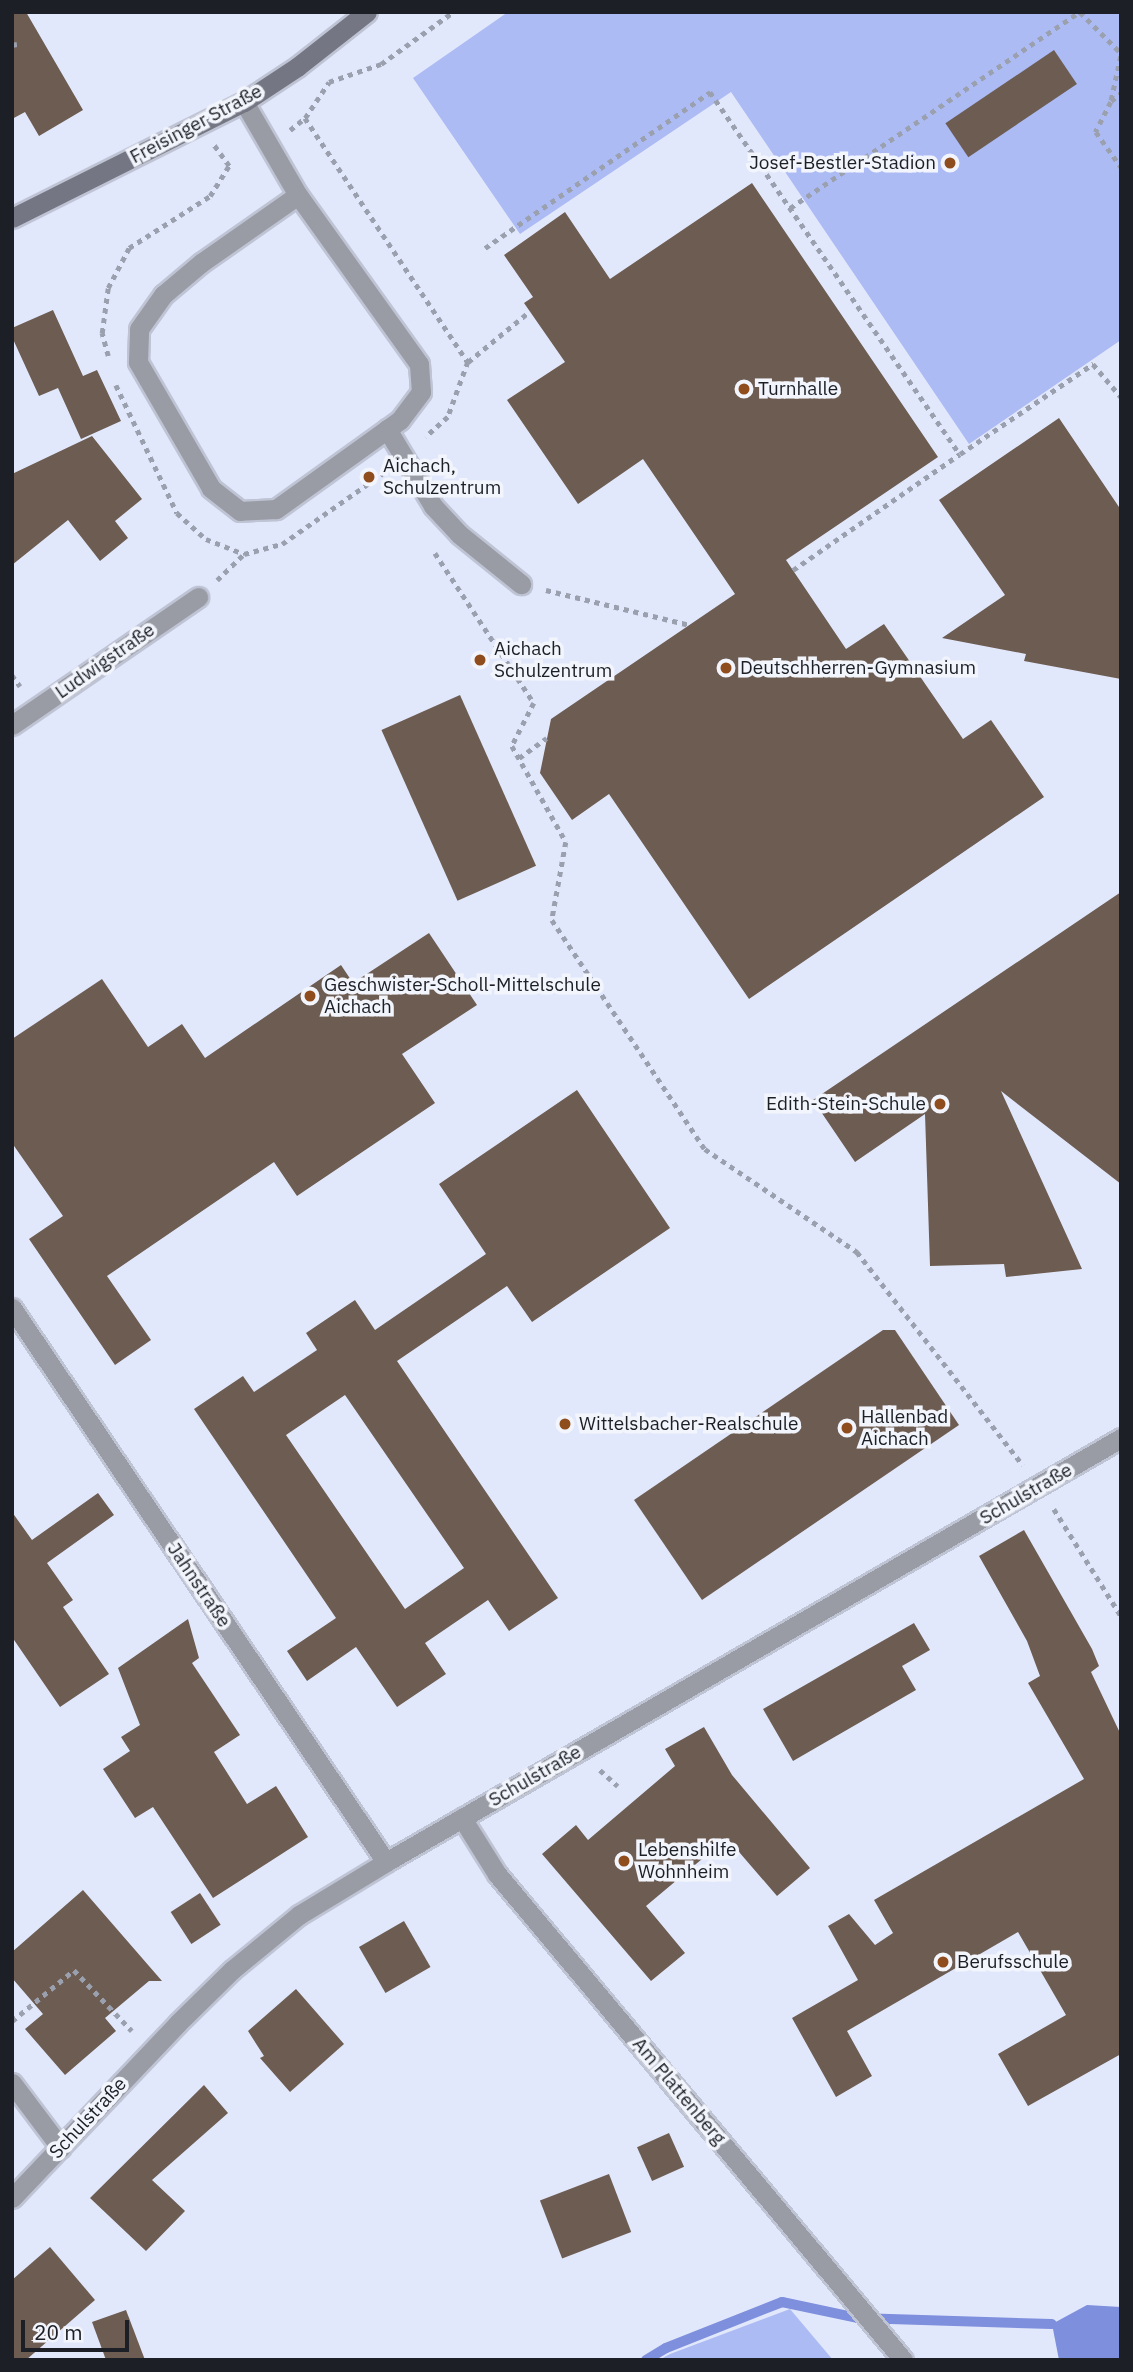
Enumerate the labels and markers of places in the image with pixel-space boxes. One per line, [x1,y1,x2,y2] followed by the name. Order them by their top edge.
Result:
[749,152,936,174] place label: Josef-Bestler-Stadion
[942,155,958,171] marker: Josef-Bestler-Stadion
[758,378,838,400] place label: Turnhalle
[736,381,752,397] marker: Turnhalle
[383,455,501,499] place label: Aichach, Schulzentrum
[361,469,377,485] marker: Aichach, Schulzentrum
[494,638,612,682] place label: Aichach Schulzentrum
[472,652,488,668] marker: Aichach Schulzentrum
[740,657,976,679] place label: Deutschherren-Gymnasium
[718,660,734,676] marker: Deutschherren-Gymnasium
[324,974,601,1018] place label: Geschwister-Scholl-Mittelschule Aichach
[302,988,318,1004] marker: Geschwister-Scholl-Mittelschule Aichach
[766,1093,926,1115] place label: Edith-Stein-Schule
[932,1096,948,1112] marker: Edith-Stein-Schule
[861,1406,948,1450] place label: Hallenbad Aichach
[579,1413,798,1435] place label: Wittelsbacher-Realschule
[557,1416,573,1432] marker: Wittelsbacher-Realschule
[839,1420,855,1436] marker: Hallenbad Aichach
[638,1839,736,1883] place label: Lebenshilfe Wohnheim
[616,1853,632,1869] marker: Lebenshilfe Wohnheim
[957,1951,1069,1973] place label: Berufsschule
[935,1954,951,1970] marker: Berufsschule

